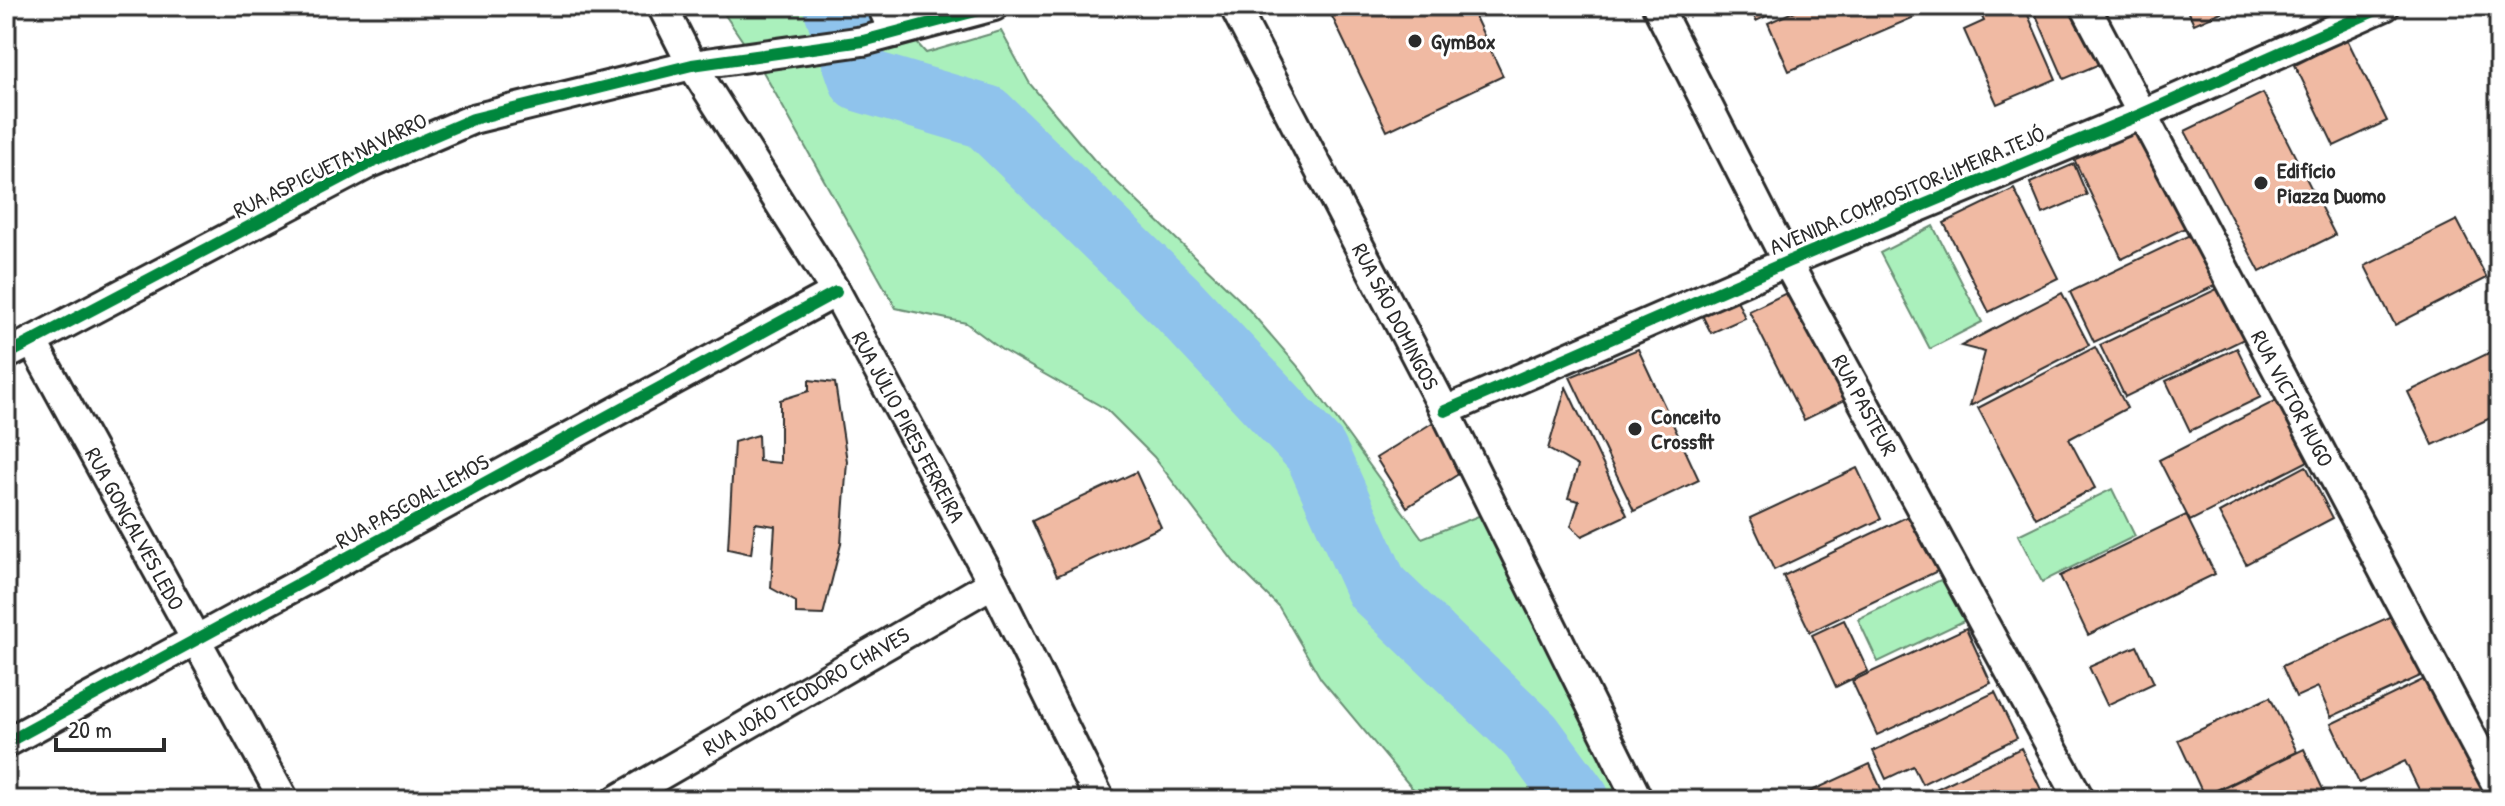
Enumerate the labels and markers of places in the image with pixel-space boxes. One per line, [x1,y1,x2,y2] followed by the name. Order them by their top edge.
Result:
[1431,26,1496,57] place label: GymBox
[1406,32,1424,50] marker: GymBox
[2277,155,2386,210] place label: Edifício Piazza Duomo
[2252,174,2270,192] marker: Edifício Piazza Duomo
[1651,401,1721,456] place label: Conceito Crossfit
[1626,420,1644,438] marker: Conceito Crossfit

